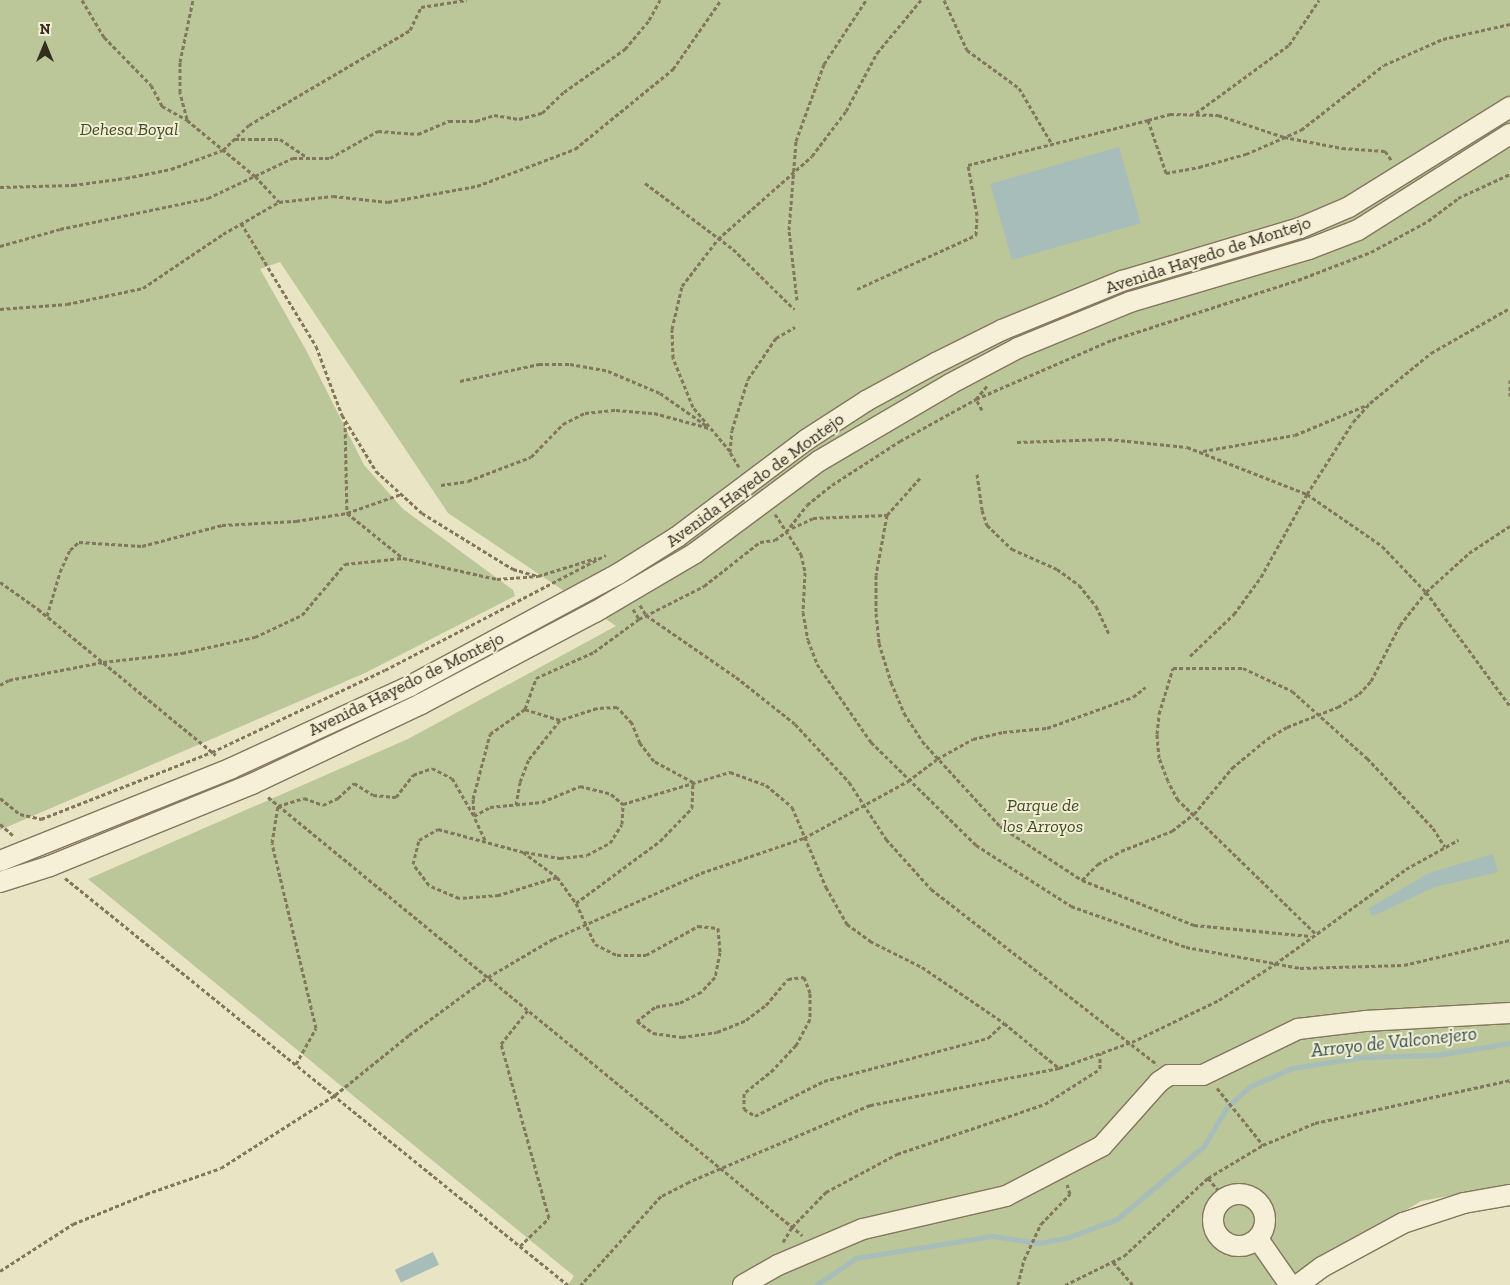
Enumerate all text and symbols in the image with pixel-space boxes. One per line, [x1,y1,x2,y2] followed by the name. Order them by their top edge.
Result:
[20,20,70,70] north arrow
[40,21,50,38] text: N
[80,118,178,140] park label: Dehesa Boyal
[1102,212,1314,298] street label: Avenida Hayedo de Montejo
[662,408,848,552] street label: Avenida Hayedo de Montejo
[305,627,507,741] street label: Avenida Hayedo de Montejo
[1003,795,1083,838] park label: Parque de los Arroyos
[1310,1022,1478,1062] water label: Arroyo de Valconejero

